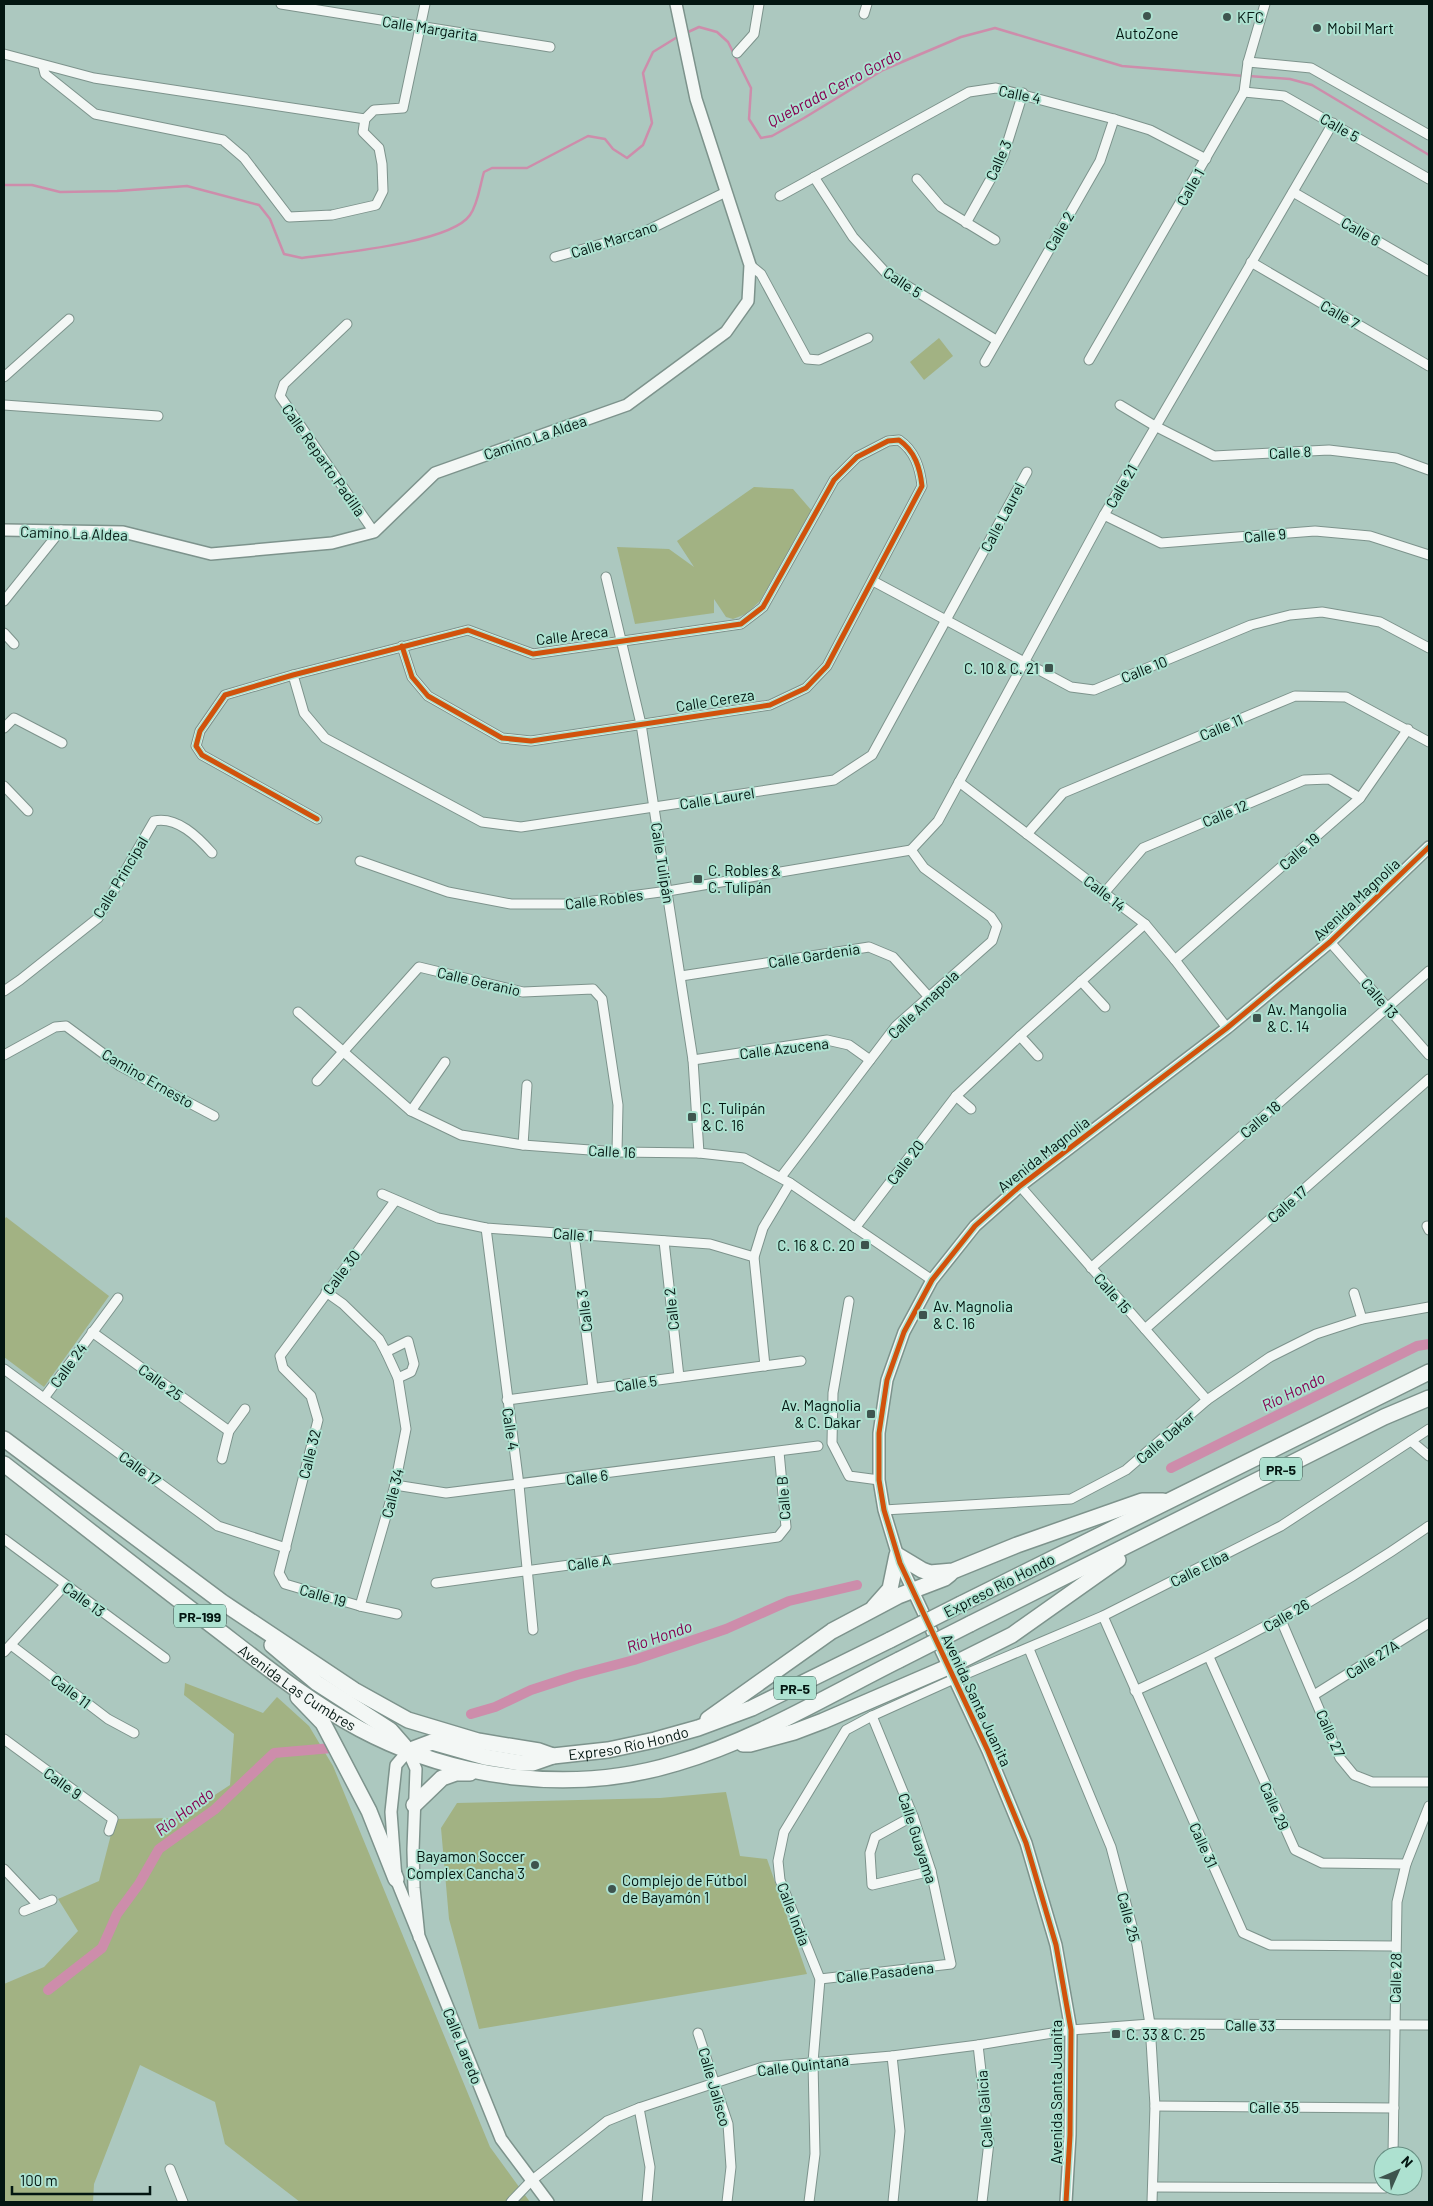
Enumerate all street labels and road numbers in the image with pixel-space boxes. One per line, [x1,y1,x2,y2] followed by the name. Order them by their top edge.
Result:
[381,12,479,44] street label: Calle Margarita
[997,81,1043,107] street label: Calle 4
[1317,109,1363,145] street label: Calle 5
[981,137,1015,183] street label: Calle 3
[1172,165,1208,209] street label: Calle 1
[1041,208,1077,254] street label: Calle 2
[1338,213,1384,249] street label: Calle 6
[568,217,660,261] street label: Calle Marcano
[880,263,926,301] street label: Calle 5
[1317,296,1363,332] street label: Calle 7
[279,400,369,520] street label: Calle Reparto Padilla
[481,411,589,463] street label: Camino La Aldea
[1268,442,1312,462] street label: Calle 8
[1101,461,1141,511] street label: Calle 21
[976,479,1028,555] street label: Calle Laurel
[20,522,128,544] street label: Camino La Aldea
[1243,524,1287,546] street label: Calle 9
[535,622,609,648] street label: Calle Areca
[1118,652,1170,686] street label: Calle 10
[674,685,756,715] street label: Calle Cereza
[1197,710,1245,744] street label: Calle 11
[678,783,756,813] street label: Calle Laurel
[1199,795,1251,831] street label: Calle 12
[648,821,678,905] street label: Calle Tulipán
[1275,829,1323,873] street label: Calle 19
[89,833,151,921] street label: Calle Principal
[1309,854,1403,944] street label: Avenida Magnolia
[1081,871,1129,915] street label: Calle 14
[564,885,644,913] street label: Calle Robles
[767,939,861,971] street label: Calle Gardenia
[436,963,522,999] street label: Calle Geranio
[884,966,962,1042] street label: Calle Amapola
[1358,974,1402,1022] street label: Calle 13
[738,1034,830,1062] street label: Calle Azucena
[99,1044,197,1112] street label: Camino Ernesto
[1236,1097,1284,1141] street label: Calle 18
[993,1112,1093,1196] street label: Avenida Magnolia
[882,1136,928,1188] street label: Calle 20
[588,1141,636,1161] street label: Calle 16
[1263,1182,1311,1226] street label: Calle 17
[553,1224,593,1244] street label: Calle 1
[319,1246,363,1298] street label: Calle 30
[1091,1269,1135,1317] street label: Calle 15
[660,1287,682,1331] street label: Calle 2
[572,1289,596,1333] street label: Calle 3
[46,1339,90,1391] street label: Calle 24
[135,1360,187,1404] street label: Calle 25
[614,1371,658,1395] street label: Calle 5
[1132,1406,1198,1467] street label: Calle Dakar
[499,1407,523,1451] street label: Calle 4
[294,1427,324,1481] street label: Calle 32
[116,1447,164,1489] street label: Calle 17
[1260,1458,1302,1480] road number: PR-5
[565,1465,609,1489] street label: Calle 6
[377,1466,407,1520] street label: Calle 34
[772,1475,794,1521] street label: Calle B
[1167,1546,1231,1590] street label: Calle Elba
[941,1549,1057,1621] street label: Expreso Río Hondo
[566,1550,612,1574] street label: Calle A
[59,1578,109,1620] street label: Calle 13
[298,1580,348,1610] street label: Calle 19
[1260,1595,1312,1635] street label: Calle 26
[174,1604,226,1628] road number: PR-199
[938,1631,1016,1769] street label: Avenida Santa Juanita
[1342,1636,1402,1682] street label: Calle 27A
[235,1640,359,1734] street label: Avenida Las Cumbres
[48,1670,94,1712] street label: Calle 11
[774,1676,816,1700] road number: PR-5
[1313,1707,1349,1759] street label: Calle 27
[567,1722,690,1763] street label: Expreso Río Hondo
[41,1763,85,1803] street label: Calle 9
[1257,1779,1293,1833] street label: Calle 29
[895,1791,941,1885] street label: Calle Guayama
[1186,1820,1222,1870] street label: Calle 31
[774,1880,814,1948] street label: Calle India
[1114,1890,1144,1944] street label: Calle 25
[1386,1953,1404,2003] street label: Calle 28
[835,1958,935,1986] street label: Calle Pasadena
[440,2005,486,2087] street label: Calle Laredo
[1225,2016,1275,2034] street label: Calle 33
[1047,2020,1065,2164] street label: Avenida Santa Juanita
[695,2045,735,2129] street label: Calle Jalisco
[756,2050,850,2080] street label: Calle Quintana
[972,2070,996,2148] street label: Calle Galicia
[1249,2098,1299,2116] street label: Calle 35

